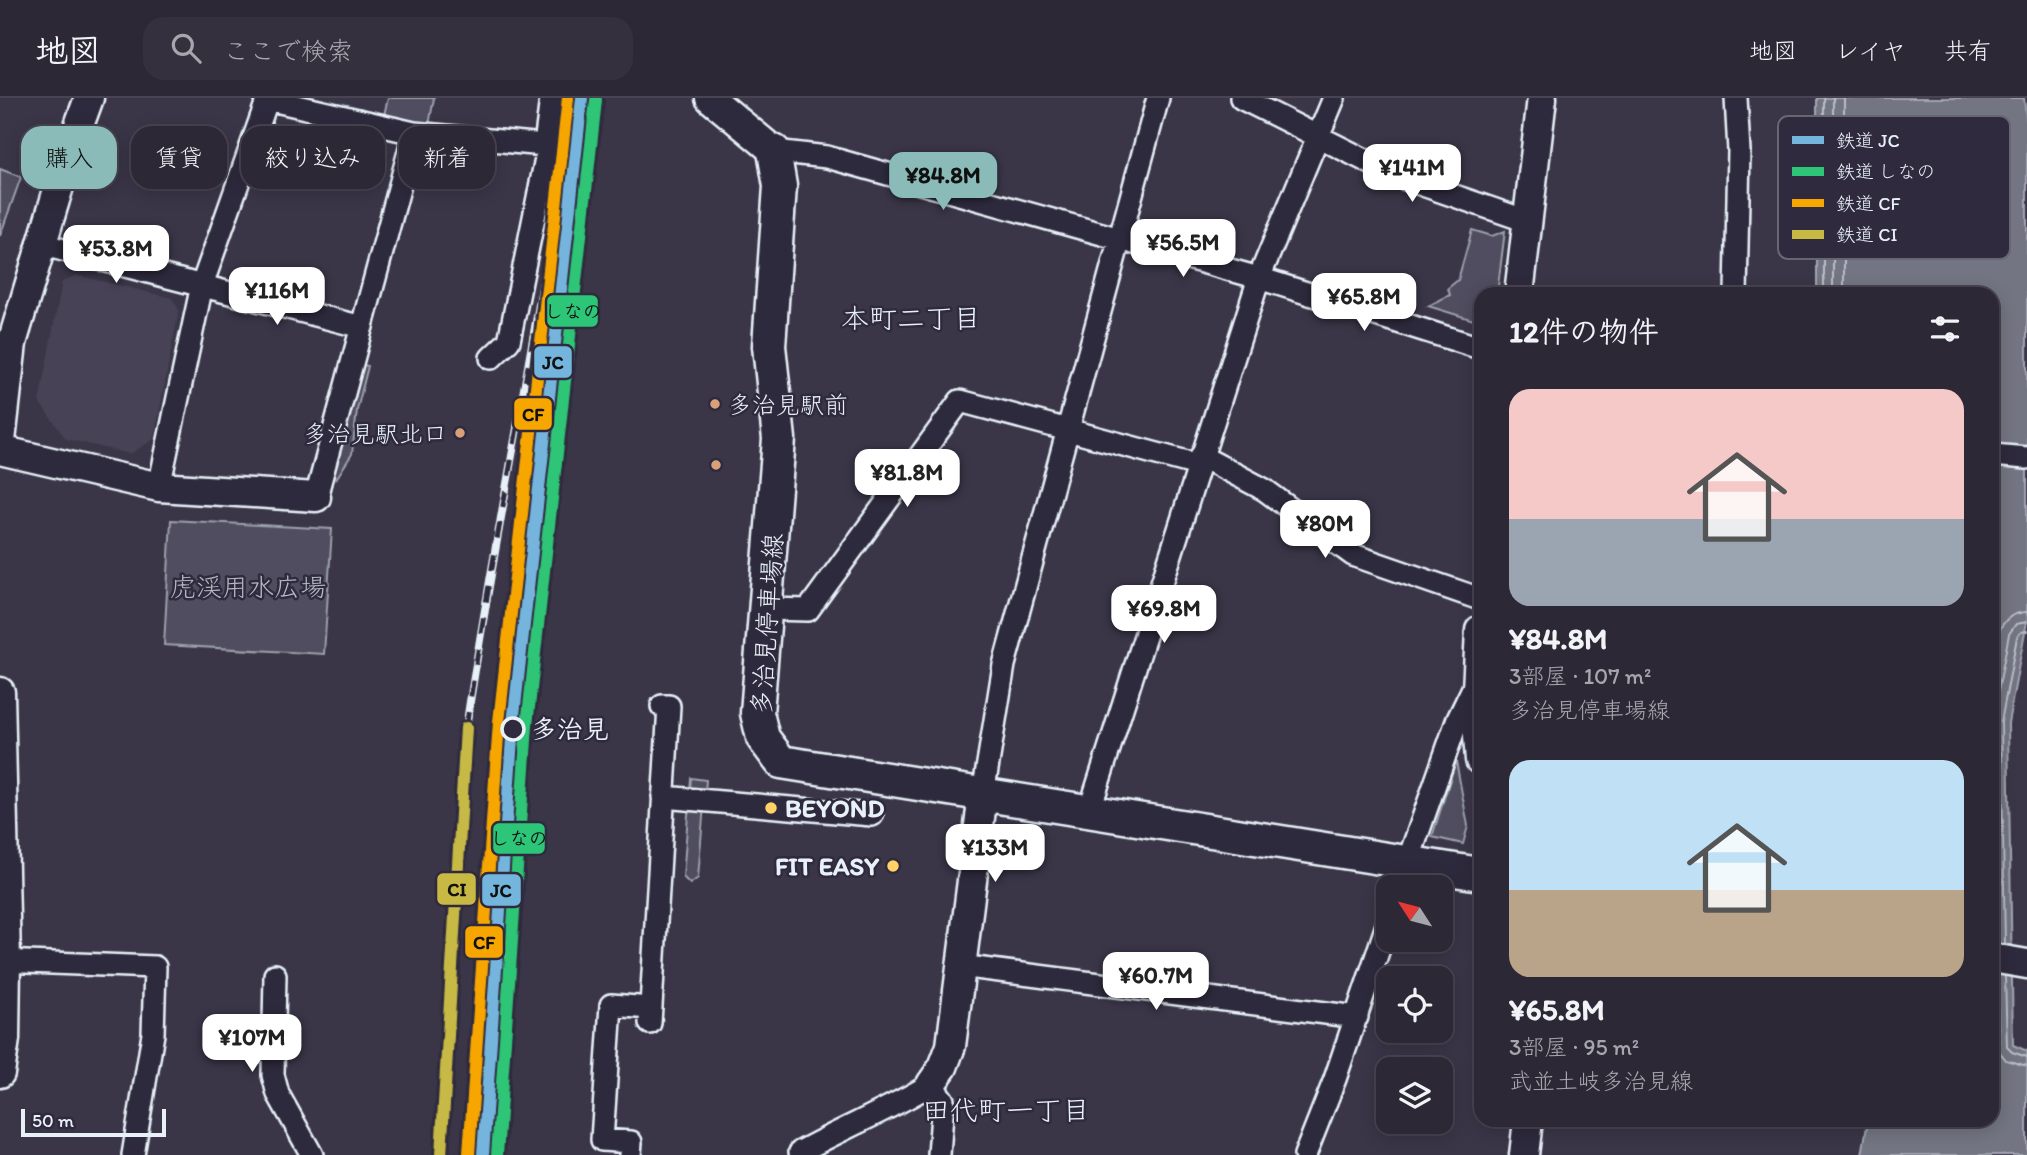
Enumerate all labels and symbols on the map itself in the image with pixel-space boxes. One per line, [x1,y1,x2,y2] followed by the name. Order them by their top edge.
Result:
[1778,116,2010,259] legend
[1836,129,1900,152] text: 鉄道 JC
[1363,144,1461,204] pin: ¥141M
[886,152,1000,212] pin: ¥84.8M
[1836,160,1935,183] text: 鉄道 しなの
[1836,192,1900,215] text: 鉄道 CF
[1126,220,1240,279] pin: ¥56.5M
[1836,223,1898,246] text: 鉄道 CI
[59,226,173,285] pin: ¥53.8M
[228,268,326,327] pin: ¥116M
[1307,274,1421,333] pin: ¥65.8M
[546,294,599,328] line badge: しなの
[544,300,602,323] text: しなの
[841,301,981,335] district label: 本町二丁目
[533,345,573,379] line badge: JC
[541,351,564,374] text: JC
[728,390,848,419] place label: 多治見駅前
[513,397,553,431] line badge: CF
[708,397,722,411] marker: 多治見駅前
[522,403,545,426] text: CF
[303,419,447,448] place label: 多治見駅北口
[453,426,467,440] marker: 多治見駅北口
[850,450,964,509] pin: ¥81.8M
[709,458,723,472] unlabelled marker
[1284,500,1366,560] pin: ¥80M
[745,532,789,716] street label: 多治見停車場線
[170,571,326,603] park label: 虎渓用水広場
[1107,586,1221,645] pin: ¥69.8M
[531,713,609,745] place label: 多治見
[501,717,525,741] marker: 多治見
[785,792,884,824] place label: BEYOND
[763,800,779,816] marker: BEYOND
[492,822,546,855] line badge: しなの
[946,824,1044,884] pin: ¥133M
[490,827,548,850] text: しなの
[775,850,880,882] place label: FIT EASY
[885,858,901,874] marker: FIT EASY
[436,872,477,906] line badge: CI
[481,873,522,907] line badge: JC
[1376,875,1452,952] north arrow
[447,878,467,901] text: CI
[489,879,512,902] text: JC
[464,925,504,959] line badge: CF
[473,931,496,954] text: CF
[1099,953,1213,1012] pin: ¥60.7M
[203,1014,301,1074] pin: ¥107M
[922,1093,1090,1127] district label: 田代町一丁目
[21,1106,166,1138] scale bar

